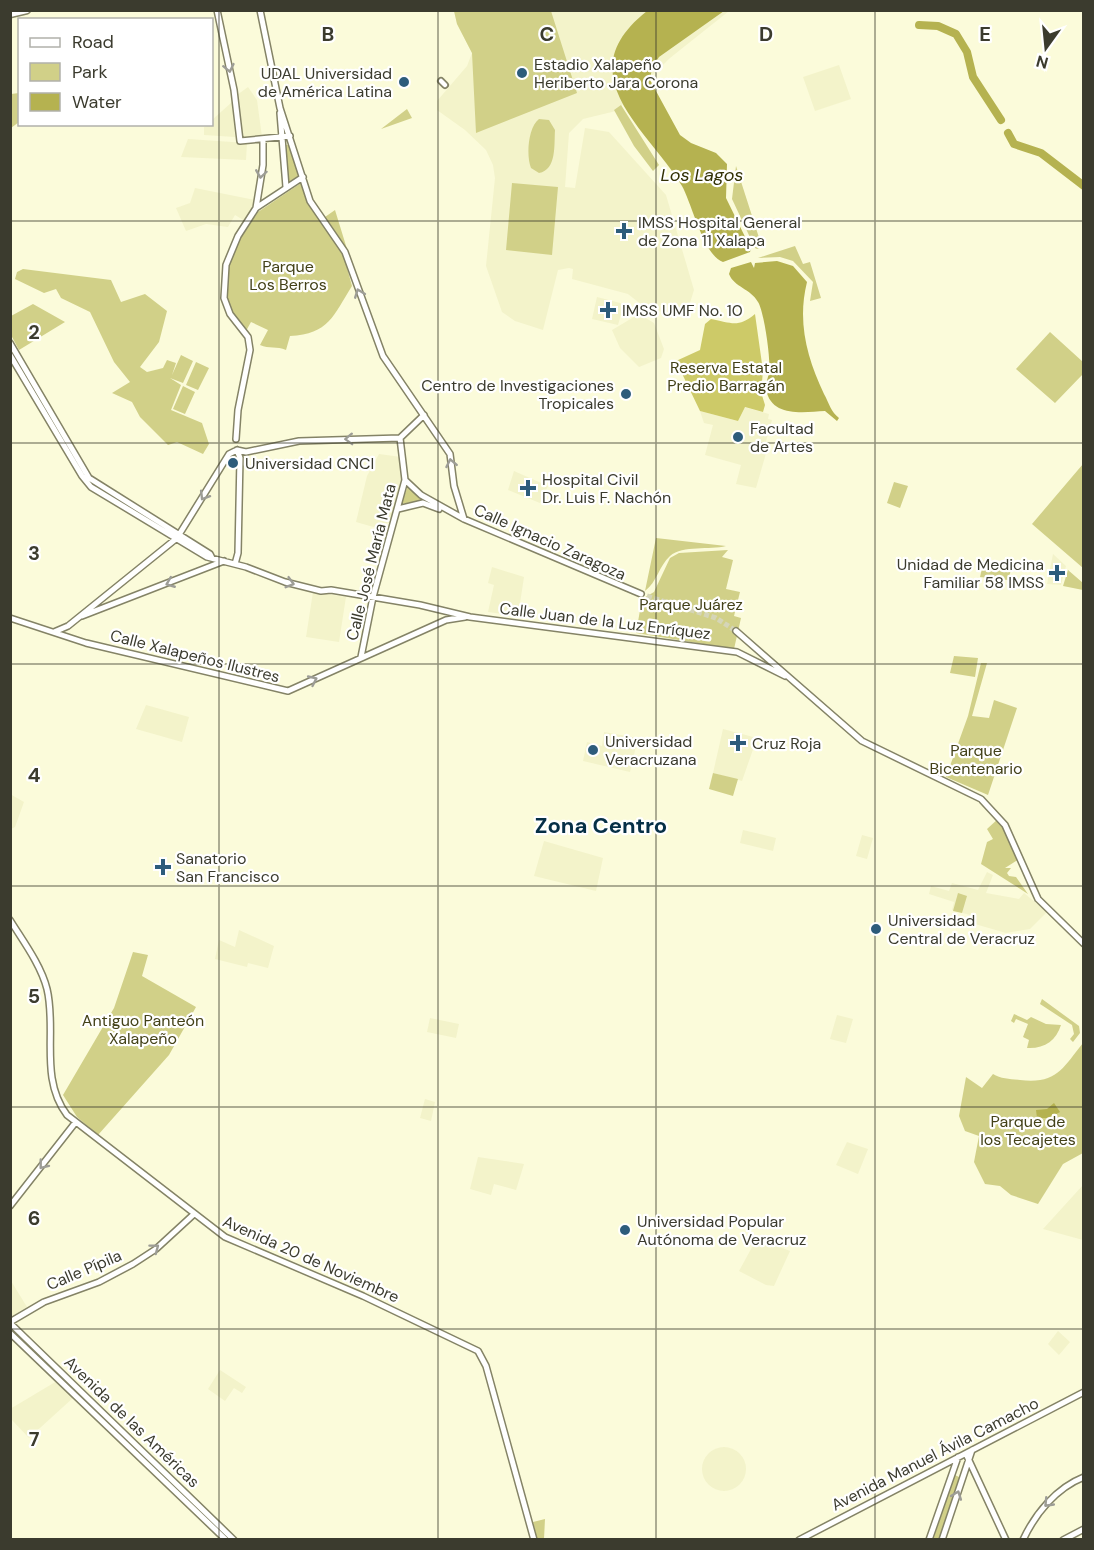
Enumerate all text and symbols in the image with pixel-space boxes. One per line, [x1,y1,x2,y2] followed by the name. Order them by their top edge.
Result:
[18,18,213,126] legend
[1016,18,1076,78] north arrow
[322,21,334,47] text: B
[540,21,554,47] text: C
[759,21,773,47] text: D
[979,21,991,47] text: E
[72,30,114,54] text: Road
[1034,50,1051,74] text: N
[534,54,698,93] place label: Estadio Xalapeño Heriberto Jara Corona
[72,60,108,84] text: Park
[222,63,235,73] one-way arrow
[258,63,392,102] place label: UDAL Universidad de América Latina
[515,66,529,80] marker: Estadio Xalapeño Heriberto Jara Corona
[397,75,411,89] marker: UDAL Universidad de América Latina
[72,90,122,114] text: Water
[661,163,743,187] water label: Los Lagos
[256,170,268,179] one-way arrow
[638,212,801,251] place label: IMSS Hospital General de Zona 11 Xalapa
[615,222,633,240] marker: IMSS Hospital General de Zona 11 Xalapa
[249,256,327,295] park label: Parque Los Berros
[354,288,366,299] one-way arrow
[622,300,743,321] place label: IMSS UMF No. 10
[599,301,617,319] marker: IMSS UMF No. 10
[28,319,40,345] text: 2
[667,357,785,396] park label: Reserva Estatal Predio Barragán
[421,375,614,414] place label: Centro de Investigaciones Tropicales
[619,387,633,401] marker: Centro de Investigaciones Tropicales
[750,418,814,457] place label: Facultad de Artes
[731,430,745,444] marker: Facultad de Artes
[345,433,354,446] one-way arrow
[245,453,374,474] place label: Universidad CNCI
[226,456,240,470] marker: Universidad CNCI
[445,458,458,468] one-way arrow
[542,469,671,508] place label: Hospital Civil Dr. Luis F. Nachón
[519,479,537,497] marker: Hospital Civil Dr. Luis F. Nachón
[341,481,401,643] street label: Calle José María Mata
[200,490,211,500] one-way arrow
[471,499,629,585] street label: Calle Ignacio Zaragoza
[28,540,40,566] text: 3
[897,554,1044,593] place label: Unidad de Medicina Familiar 58 IMSS
[1048,564,1066,582] marker: Unidad de Medicina Familiar 58 IMSS
[165,576,176,588] one-way arrow
[285,576,295,589] one-way arrow
[639,594,743,615] park label: Parque Juárez
[498,598,712,644] street label: Calle Juan de la Luz Enríquez
[108,625,282,687] street label: Calle Xalapeños Ilustres
[306,676,317,688] one-way arrow
[605,731,697,770] place label: Universidad Veracruzana
[752,733,821,754] place label: Cruz Roja
[729,734,747,752] marker: Cruz Roja
[929,740,1023,779] park label: Parque Bicentenario
[586,743,600,757] marker: Universidad Veracruzana
[28,762,41,788] text: 4
[535,811,667,840] district label: Zona Centro
[176,848,279,887] place label: Sanatorio San Francisco
[154,858,172,876] marker: Sanatorio San Francisco
[888,910,1035,949] place label: Universidad Central de Veracruz
[869,922,883,936] marker: Universidad Central de Veracruz
[28,983,40,1009] text: 5
[82,1010,204,1049] park label: Antiguo Panteón Xalapeño
[980,1111,1076,1150] park label: Parque de los Tecajetes
[39,1158,50,1169] one-way arrow
[28,1205,40,1231] text: 6
[219,1211,403,1307] street label: Avenida 20 de Noviembre
[637,1211,806,1250] place label: Universidad Popular Autónoma de Veracruz
[618,1223,632,1237] marker: Universidad Popular Autónoma de Veracruz
[149,1244,160,1255] one-way arrow
[43,1245,125,1295] street label: Calle Pípila
[60,1352,204,1492] street label: Avenida de las Américas
[828,1392,1042,1516] street label: Avenida Manuel Ávila Camacho
[29,1426,40,1452] text: 7
[950,1490,963,1501] one-way arrow
[1044,1497,1055,1507] one-way arrow

